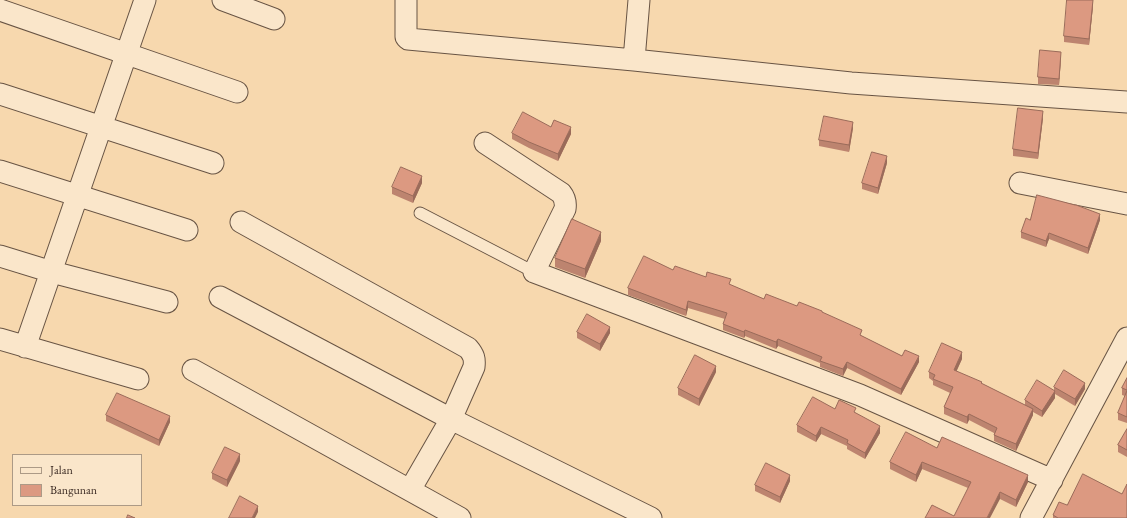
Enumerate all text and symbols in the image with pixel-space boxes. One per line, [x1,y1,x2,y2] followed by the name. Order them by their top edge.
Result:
[12,454,142,506] legend
[50,462,73,478] text: Jalan
[50,482,97,498] text: Bangunan

